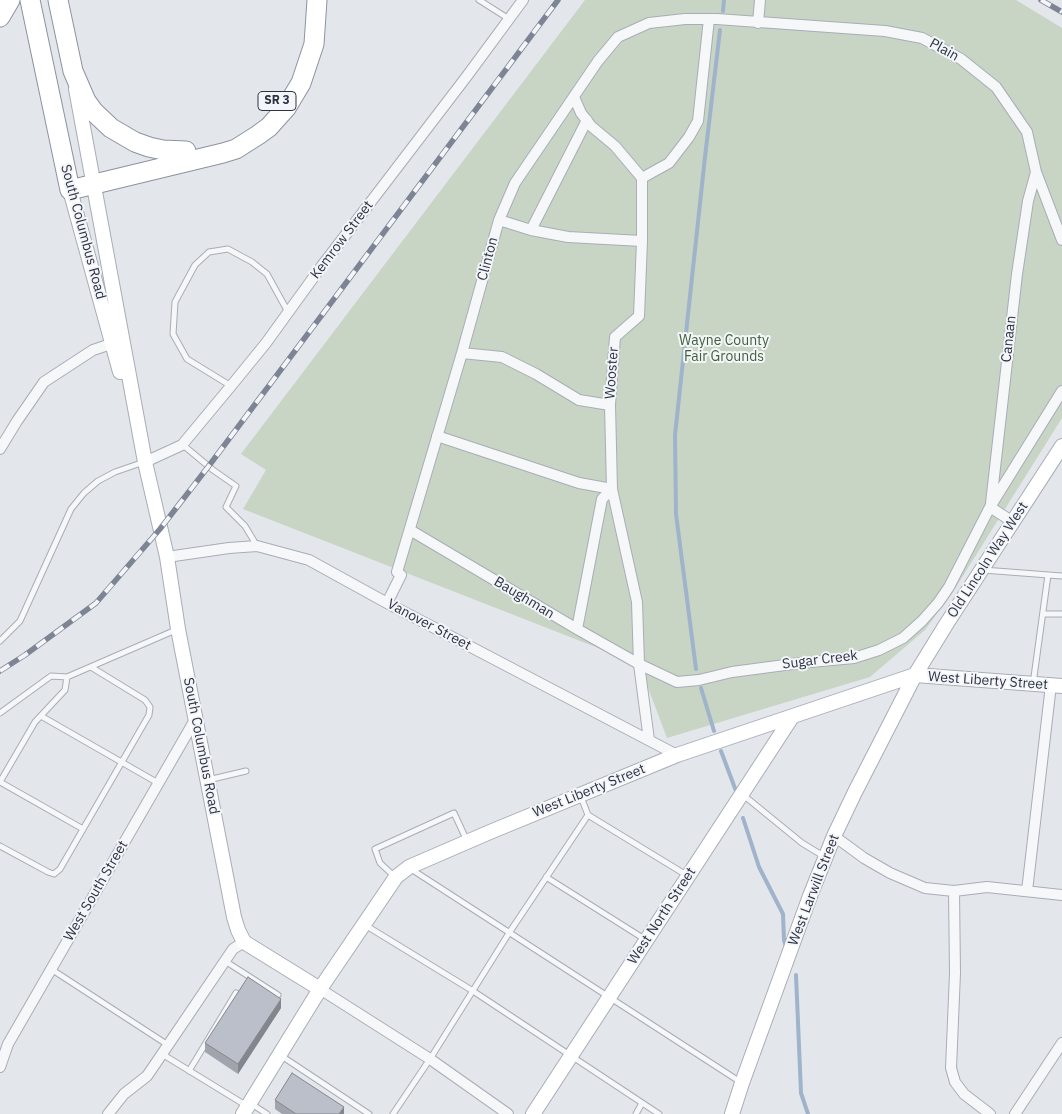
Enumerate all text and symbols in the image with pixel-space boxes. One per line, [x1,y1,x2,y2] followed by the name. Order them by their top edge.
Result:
[926,35,962,65] street label: Plain
[258,92,296,110] road number: SR 3
[57,163,109,301] street label: South Columbus Road
[307,198,377,282] street label: Kemrow Street
[474,235,502,283] street label: Clinton
[998,315,1020,363] street label: Canaan
[679,333,769,366] park label: Wayne County Fair Grounds
[602,346,622,400] street label: Wooster
[944,499,1032,621] street label: Old Lincoln Way West
[491,573,557,623] street label: Baughman
[384,596,474,654] street label: Vanover Street
[781,647,859,673] street label: Sugar Creek
[928,668,1048,694] street label: West Liberty Street
[179,676,223,816] street label: South Columbus Road
[530,761,648,821] street label: West Liberty Street
[785,832,843,948] street label: West Larwill Street
[60,838,132,944] street label: West South Street
[624,864,700,968] street label: West North Street

